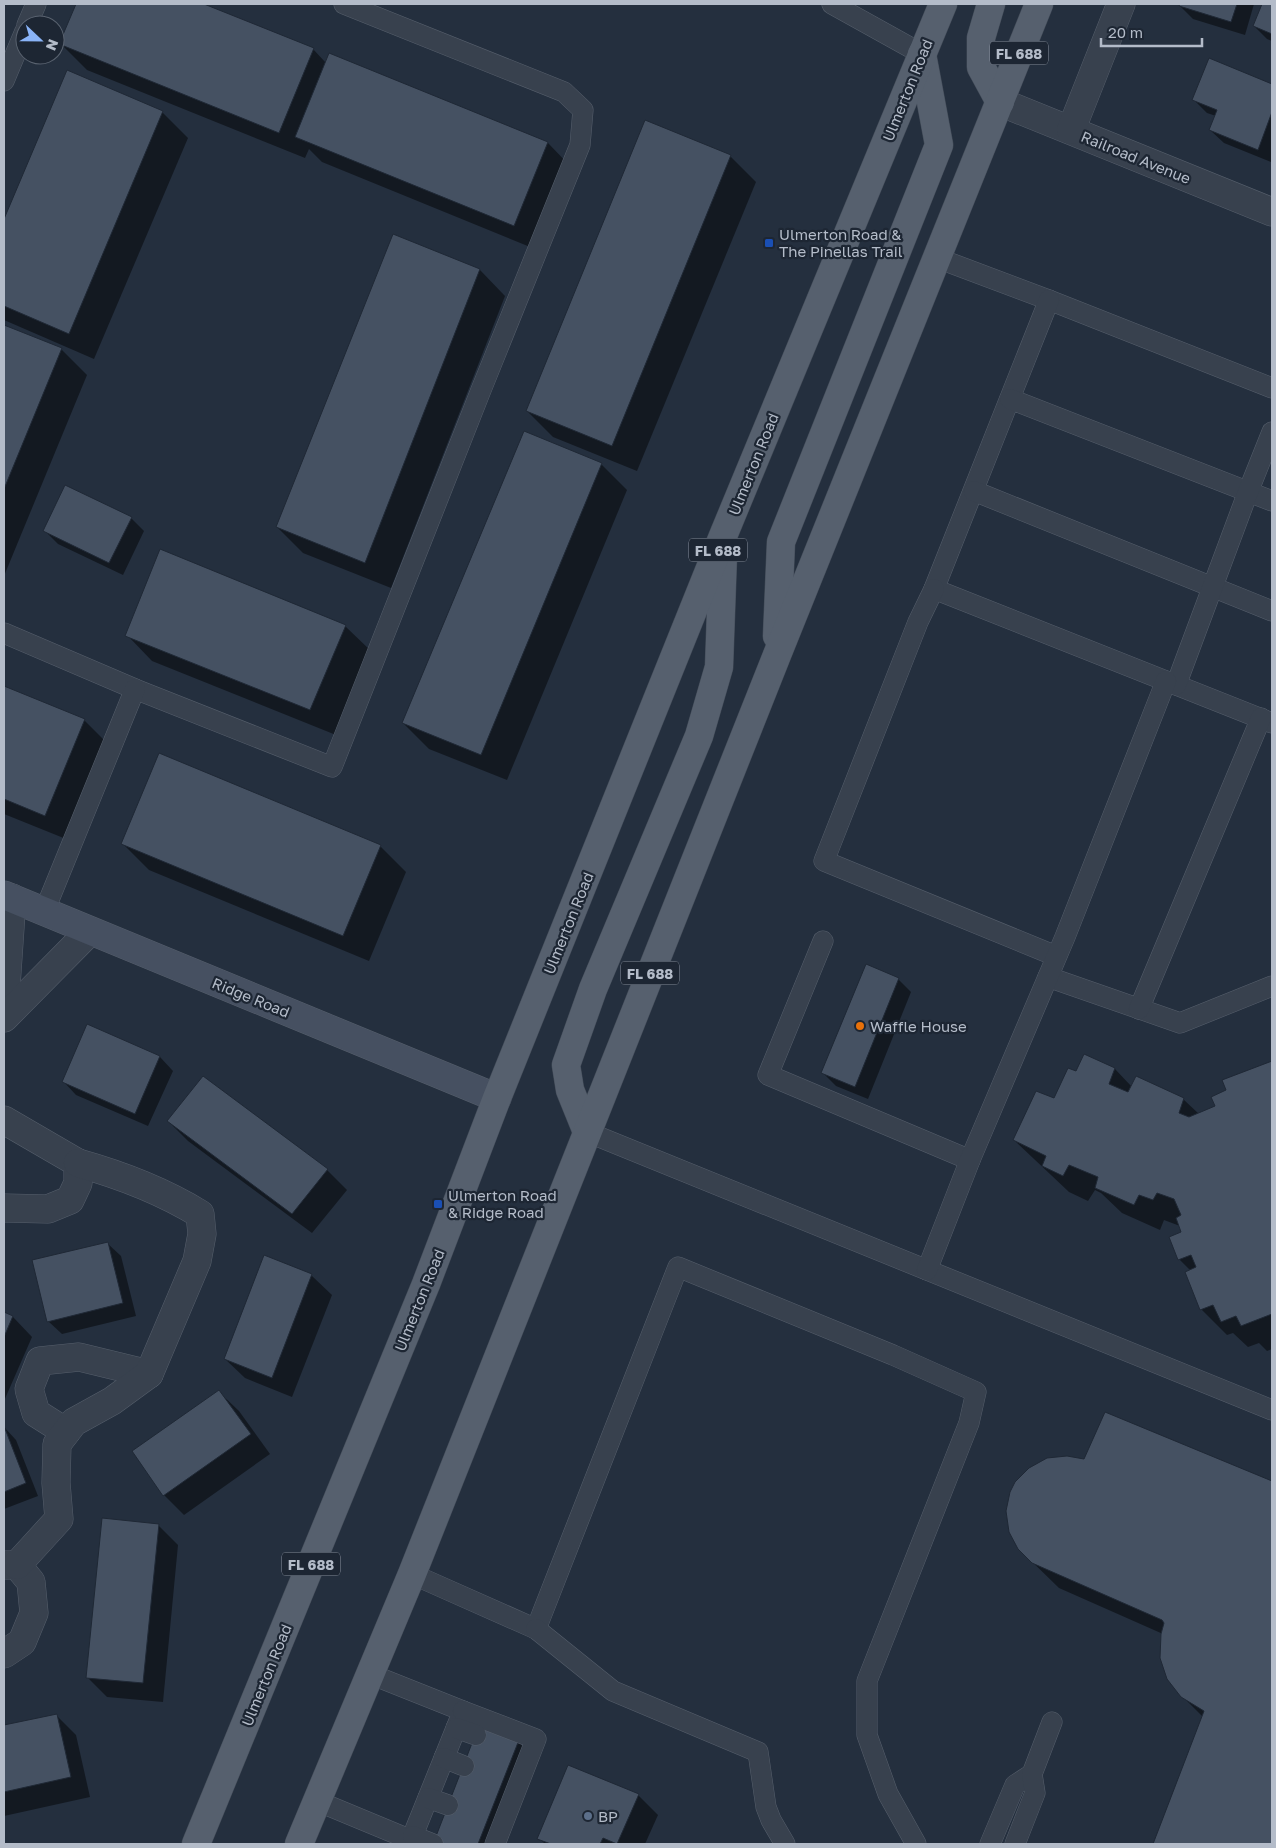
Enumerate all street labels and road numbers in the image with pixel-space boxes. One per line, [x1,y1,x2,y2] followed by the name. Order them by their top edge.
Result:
[878,36,936,144] street label: Ulmerton Road
[990,42,1048,64] road number: FL 688
[1079,127,1194,187] street label: Railroad Avenue
[724,410,782,518] street label: Ulmerton Road
[689,538,747,562] road number: FL 688
[539,869,597,977] street label: Ulmerton Road
[621,961,679,984] road number: FL 688
[210,973,292,1021] street label: Ridge Road
[390,1246,448,1354] street label: Ulmerton Road
[282,1552,340,1576] road number: FL 688
[237,1621,295,1729] street label: Ulmerton Road

